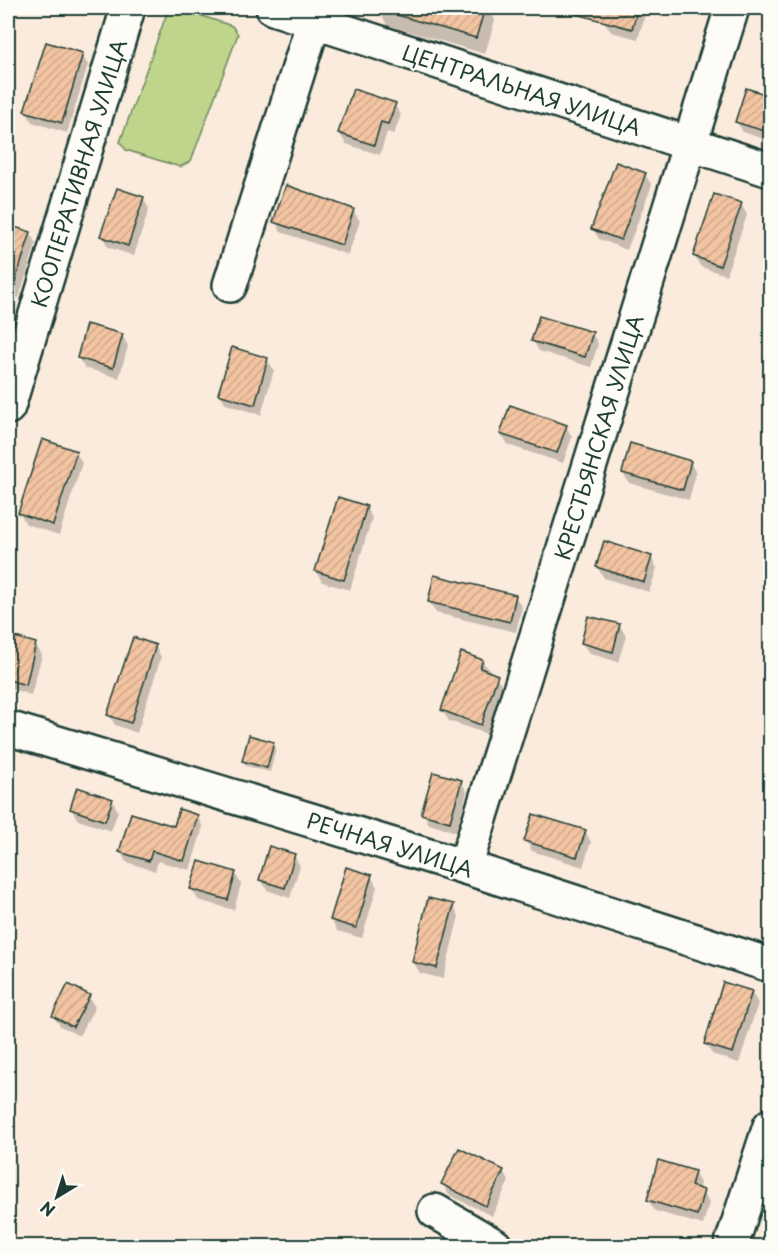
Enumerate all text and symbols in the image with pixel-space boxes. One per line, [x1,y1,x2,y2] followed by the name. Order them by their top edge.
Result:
[22,35,134,311] street label: КООПЕРАТИВНАЯ УЛИЦА
[398,35,646,143] street label: ЦЕНТРАЛЬНАЯ УЛИЦА
[545,310,651,564] street label: КРЕСТЬЯНСКАЯ УЛИЦА
[303,803,477,885] street label: РЕЧНАЯ УЛИЦА
[27,1167,87,1227] north arrow
[35,1196,60,1223] text: N

